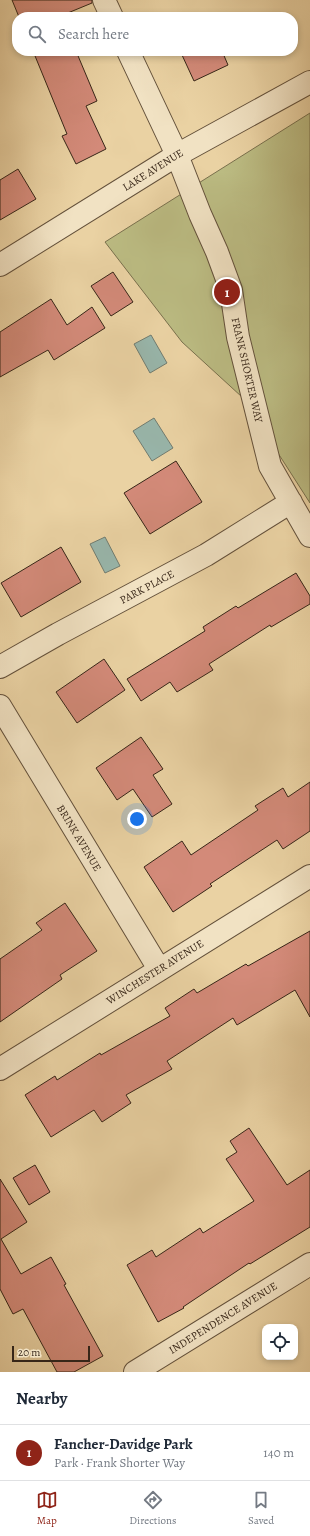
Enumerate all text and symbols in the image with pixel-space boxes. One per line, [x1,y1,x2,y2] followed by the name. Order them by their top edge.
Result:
[12,12,298,56] search box
[26,23,48,45] icon: search
[58,24,129,44] text: Search here
[120,145,186,195] street label: LAKE AVENUE
[214,277,240,307] pin: 1
[228,316,267,425] street label: FRANK SHORTER WAY
[117,566,177,608] street label: PARK PLACE
[53,802,105,874] street label: BRINK AVENUE
[127,809,147,829] your location
[103,936,207,1009] street label: WINCHESTER AVENUE
[166,1278,280,1358] street label: INDEPENDENCE AVENUE
[262,1324,298,1360] map controls
[262,1324,298,1360] button: locate
[12,1344,90,1363] scale bar
[18,1345,40,1360] text: 20 m
[16,1387,67,1410] text: Nearby
[54,1434,193,1454] text: Fancher-Davidge Park
[27,1444,31,1461] text: 1
[263,1444,294,1461] text: 140 m
[54,1454,185,1471] text: Park · Frank Shorter Way
[36,1489,58,1528] tab: Map
[129,1489,177,1528] tab: Directions
[248,1489,274,1528] tab: Saved

